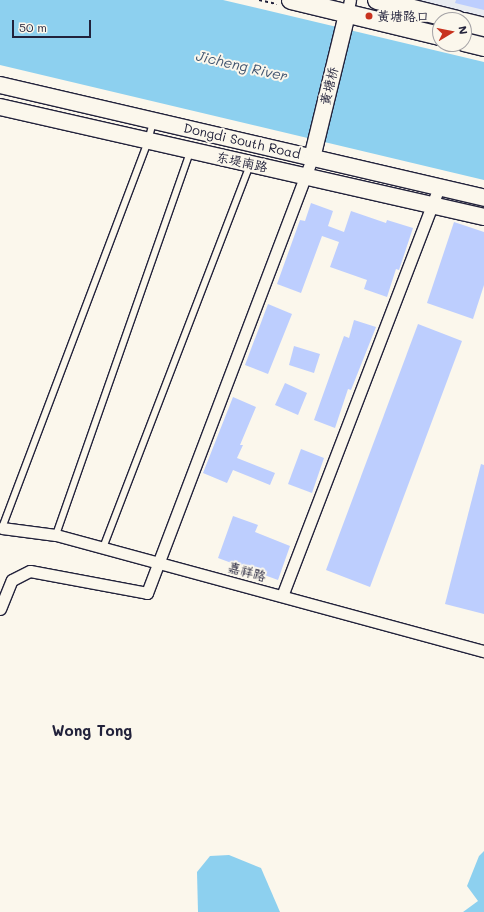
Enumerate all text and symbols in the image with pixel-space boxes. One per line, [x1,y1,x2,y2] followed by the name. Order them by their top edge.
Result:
[377,8,429,24] place label: 黄塘路口
[364,11,374,21] marker: 黄塘路口
[14,12,93,38] scale bar
[432,12,472,52] north arrow
[19,19,47,35] text: 50 m
[455,25,471,35] text: N
[195,47,289,85] water label: Jicheng River
[317,65,341,107] street label: 黄塘桥
[182,120,302,162] street label: Dongdi South Road
[215,149,269,175] street label: 东堤南路
[226,559,268,585] street label: 嘉祥路
[52,722,132,740] district label: Wong Tong

